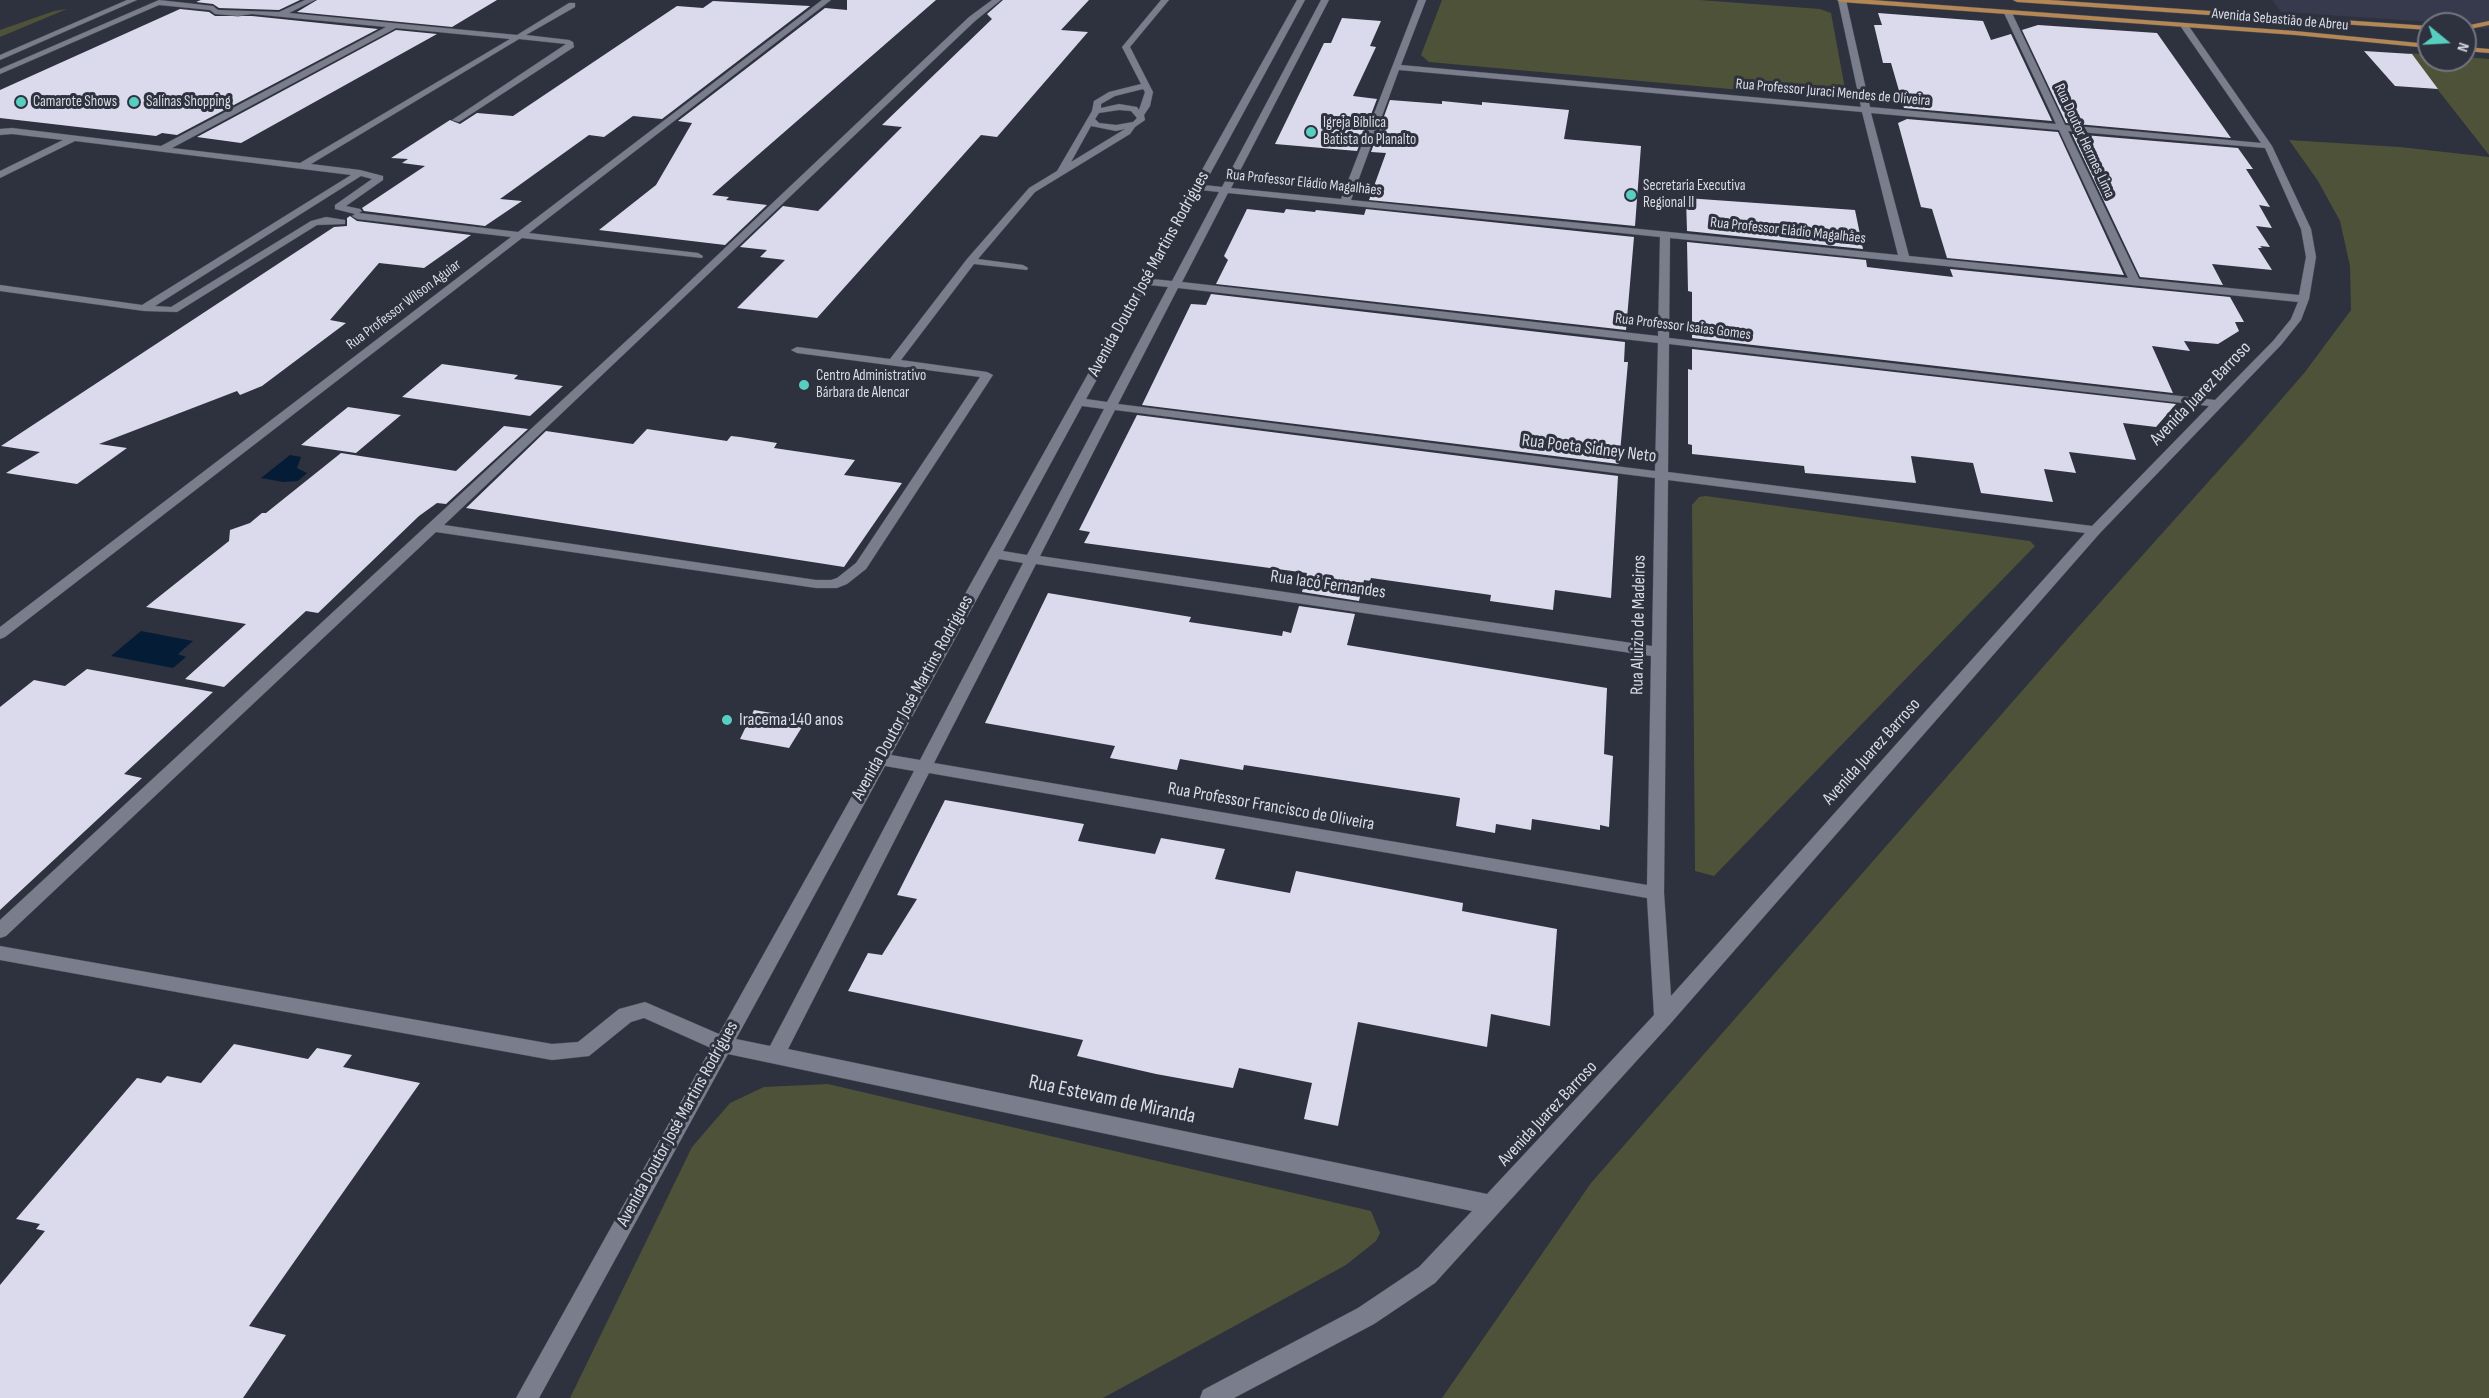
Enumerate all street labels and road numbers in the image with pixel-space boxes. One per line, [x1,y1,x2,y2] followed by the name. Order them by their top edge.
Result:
[2211,5,2349,35] street label: Avenida Sebastião de Abreu
[1735,76,1931,110] street label: Rua Professor Juraci Mendes de Oliveira
[2050,81,2118,201] street label: Rua Doutor Hermes Lima
[1225,166,1383,200] street label: Rua Professor Eládio Magalhães
[1084,168,1214,380] street label: Avenida Doutor José Martins Rodrigues
[1709,214,1867,248] street label: Rua Professor Eládio Magalhães
[343,256,465,354] street label: Rua Professor Wilson Aguiar
[1614,310,1752,344] street label: Rua Professor Isaias Gomes
[2146,338,2256,450] street label: Avenida Juarez Barroso
[1520,430,1658,468] street label: Rua Poeta Sidney Neto
[1627,555,1651,695] street label: Rua Aluizio de Madeiros
[1269,566,1387,604] street label: Rua Iacó Fernandes
[848,592,978,804] street label: Avenida Doutor José Martins Rodrigues
[1819,694,1925,810] street label: Avenida Juarez Barroso
[1166,778,1376,836] street label: Rua Professor Francisco de Oliveira
[613,1018,743,1230] street label: Avenida Doutor José Martins Rodrigues
[1494,1057,1602,1171] street label: Avenida Juarez Barroso
[1026,1070,1198,1130] street label: Rua Estevam de Miranda

